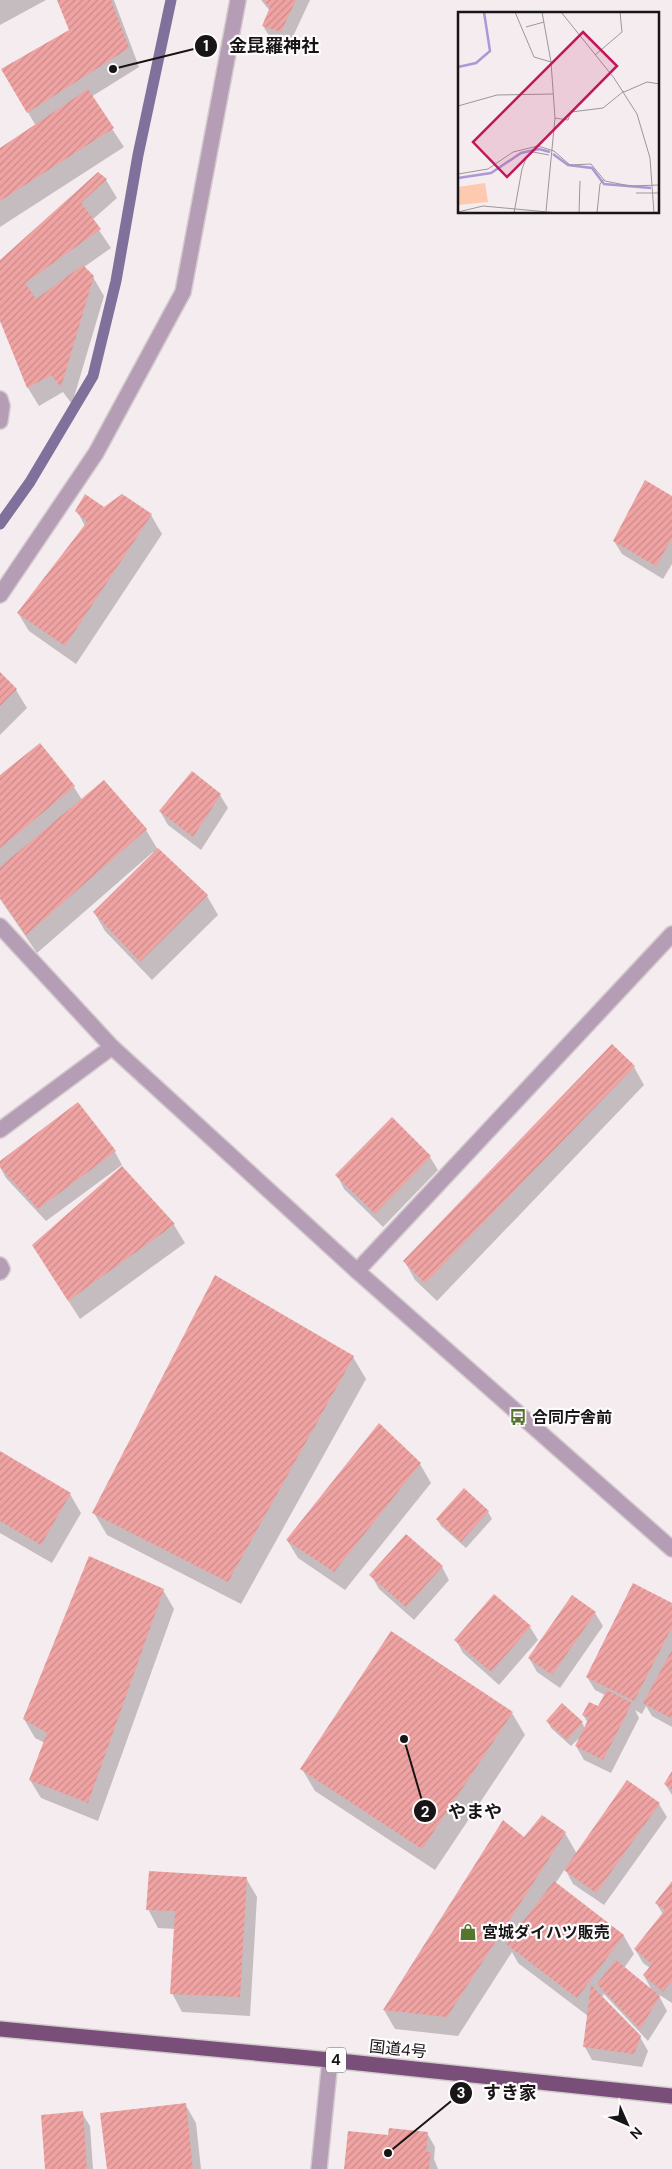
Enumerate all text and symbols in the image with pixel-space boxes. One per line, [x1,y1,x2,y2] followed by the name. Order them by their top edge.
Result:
[458,12,660,214] inset map
[194,30,329,63] callout: 金昆羅神社
[229,34,319,58] text: 金昆羅神社
[203,36,209,56] text: 1
[508,1407,528,1427] bus stop icon: 合同庁舎前
[532,1407,612,1428] place label: 合同庁舎前
[413,1795,512,1828] callout: やまや
[448,1800,502,1824] text: やまや
[421,1802,430,1822] text: 2
[458,1922,478,1942] shop icon: 宮城ダイハツ販売
[482,1922,610,1943] place label: 宮城ダイハツ販売
[368,2036,428,2062] street label: 国道4号
[326,2048,346,2072] road number: 4
[448,2076,547,2109] callout: すき家
[483,2081,537,2105] text: すき家
[456,2083,466,2103] text: 3
[602,2099,652,2149] north arrow
[626,2123,646,2143] text: N

